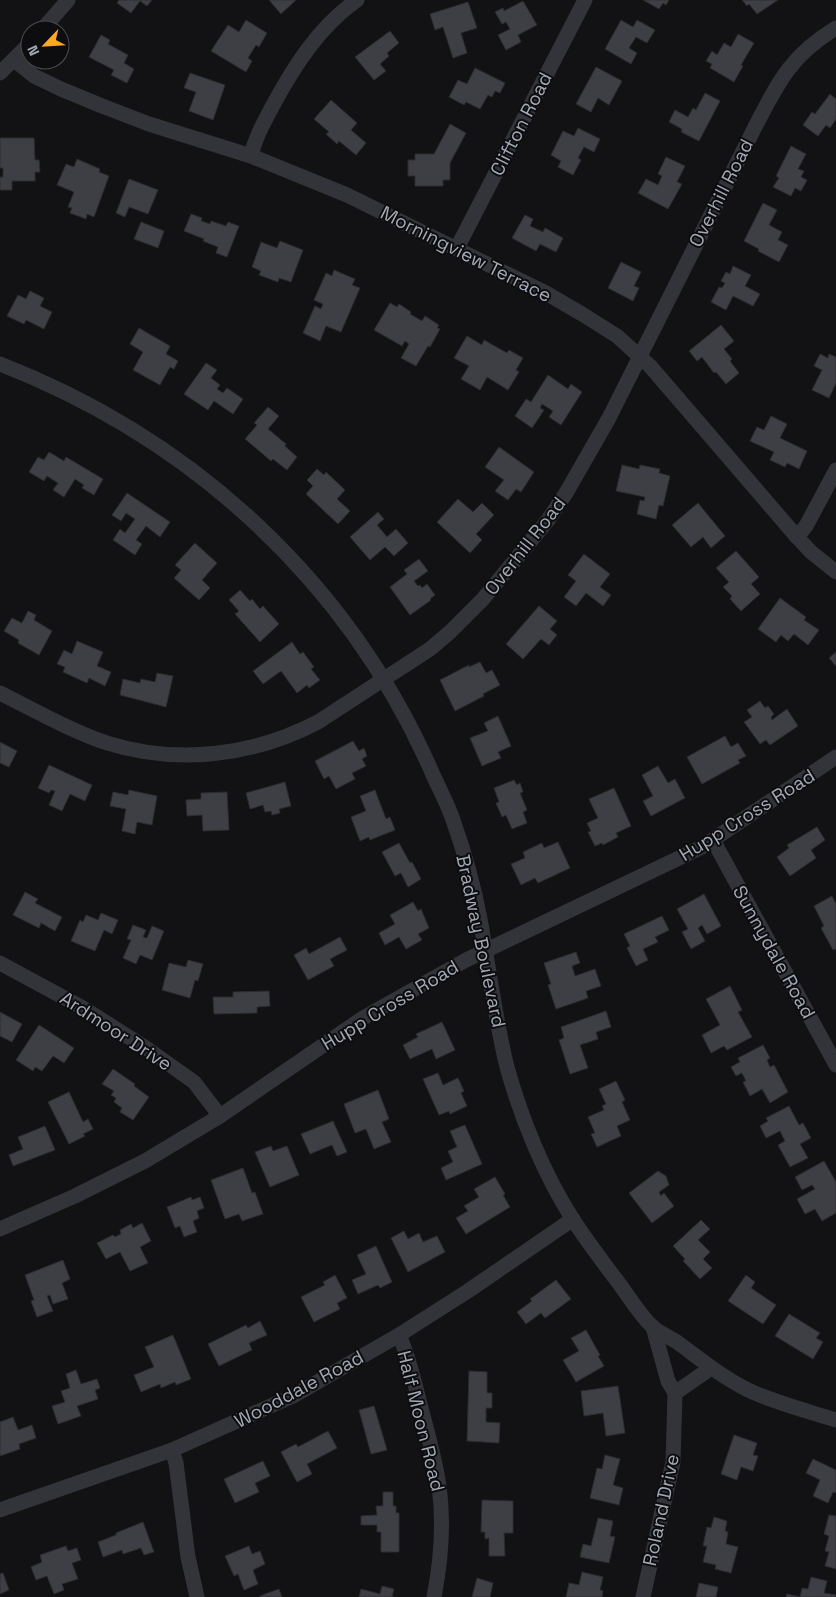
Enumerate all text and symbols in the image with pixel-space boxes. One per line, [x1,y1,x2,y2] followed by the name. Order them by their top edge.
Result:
[20,20,70,70] north arrow
[23,42,43,59] text: N
[484,68,558,180] street label: Clifton Road
[683,135,759,251] street label: Overhill Road
[376,200,556,308] street label: Morningview Terrace
[479,492,571,600] street label: Overhill Road
[674,763,820,867] street label: Hupp Cross Road
[450,852,512,1030] street label: Bradway Boulevard
[727,881,821,1023] street label: Sunnydale Road
[317,954,463,1056] street label: Hupp Cross Road
[55,986,177,1076] street label: Ardmoor Drive
[230,1344,368,1434] street label: Wooddale Road
[391,1348,451,1494] street label: Half Moon Road
[637,1452,685,1568] street label: Roland Drive

